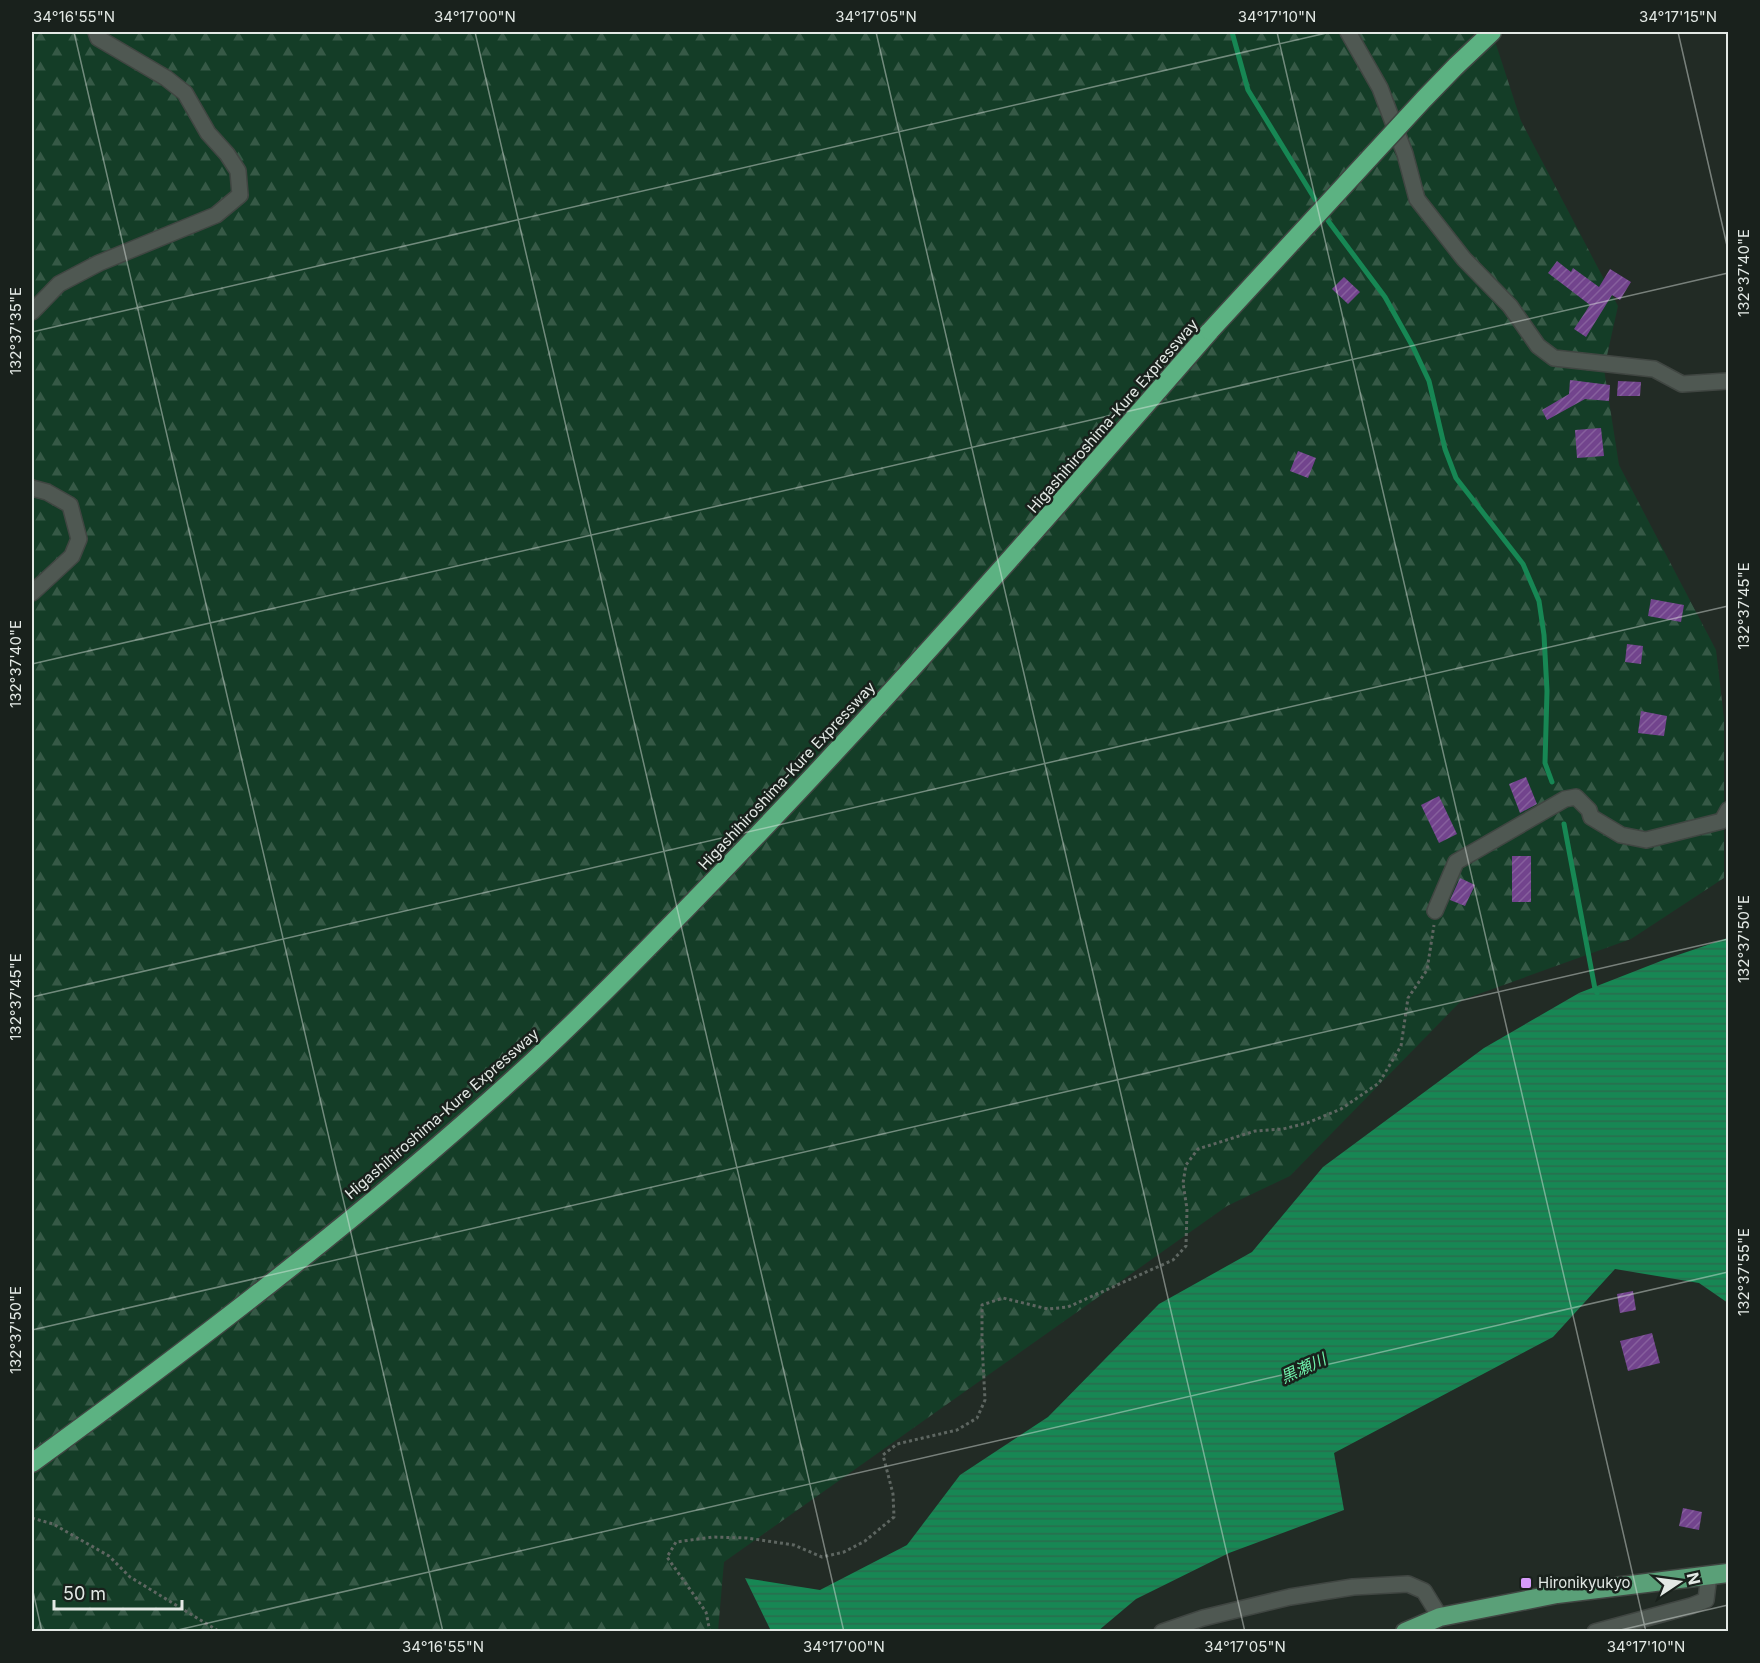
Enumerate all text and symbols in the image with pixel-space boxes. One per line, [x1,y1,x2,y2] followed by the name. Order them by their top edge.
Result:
[33,7,115,26] text: 34°16'55"N
[434,7,516,26] text: 34°17'00"N
[835,7,917,26] text: 34°17'05"N
[1238,7,1316,26] text: 34°17'10"N
[1639,7,1717,26] text: 34°17'15"N
[1734,229,1753,317] text: 132°37'40"E
[6,287,25,375] text: 132°37'35"E
[1023,314,1202,517] street label: Higashihiroshima-Kure Expressway
[1734,562,1753,650] text: 132°37'45"E
[6,620,25,708] text: 132°37'40"E
[694,677,879,874] street label: Higashihiroshima-Kure Expressway
[1734,895,1753,983] text: 132°37'50"E
[6,953,25,1041] text: 132°37'45"E
[341,1024,543,1203] street label: Higashihiroshima-Kure Expressway
[1734,1228,1753,1316] text: 132°37'55"E
[6,1286,25,1374] text: 132°37'50"E
[1277,1348,1331,1387] water label: 黒瀬川
[1649,1552,1709,1612] north arrow
[1682,1570,1705,1587] text: N
[54,1573,182,1611] scale bar
[1538,1573,1631,1592] place label: Hironikyukyo
[1519,1576,1533,1590] marker: Hironikyukyo
[63,1583,106,1604] text: 50 m
[402,1637,484,1656] text: 34°16'55"N
[803,1637,885,1656] text: 34°17'00"N
[1204,1637,1286,1656] text: 34°17'05"N
[1607,1637,1685,1656] text: 34°17'10"N

